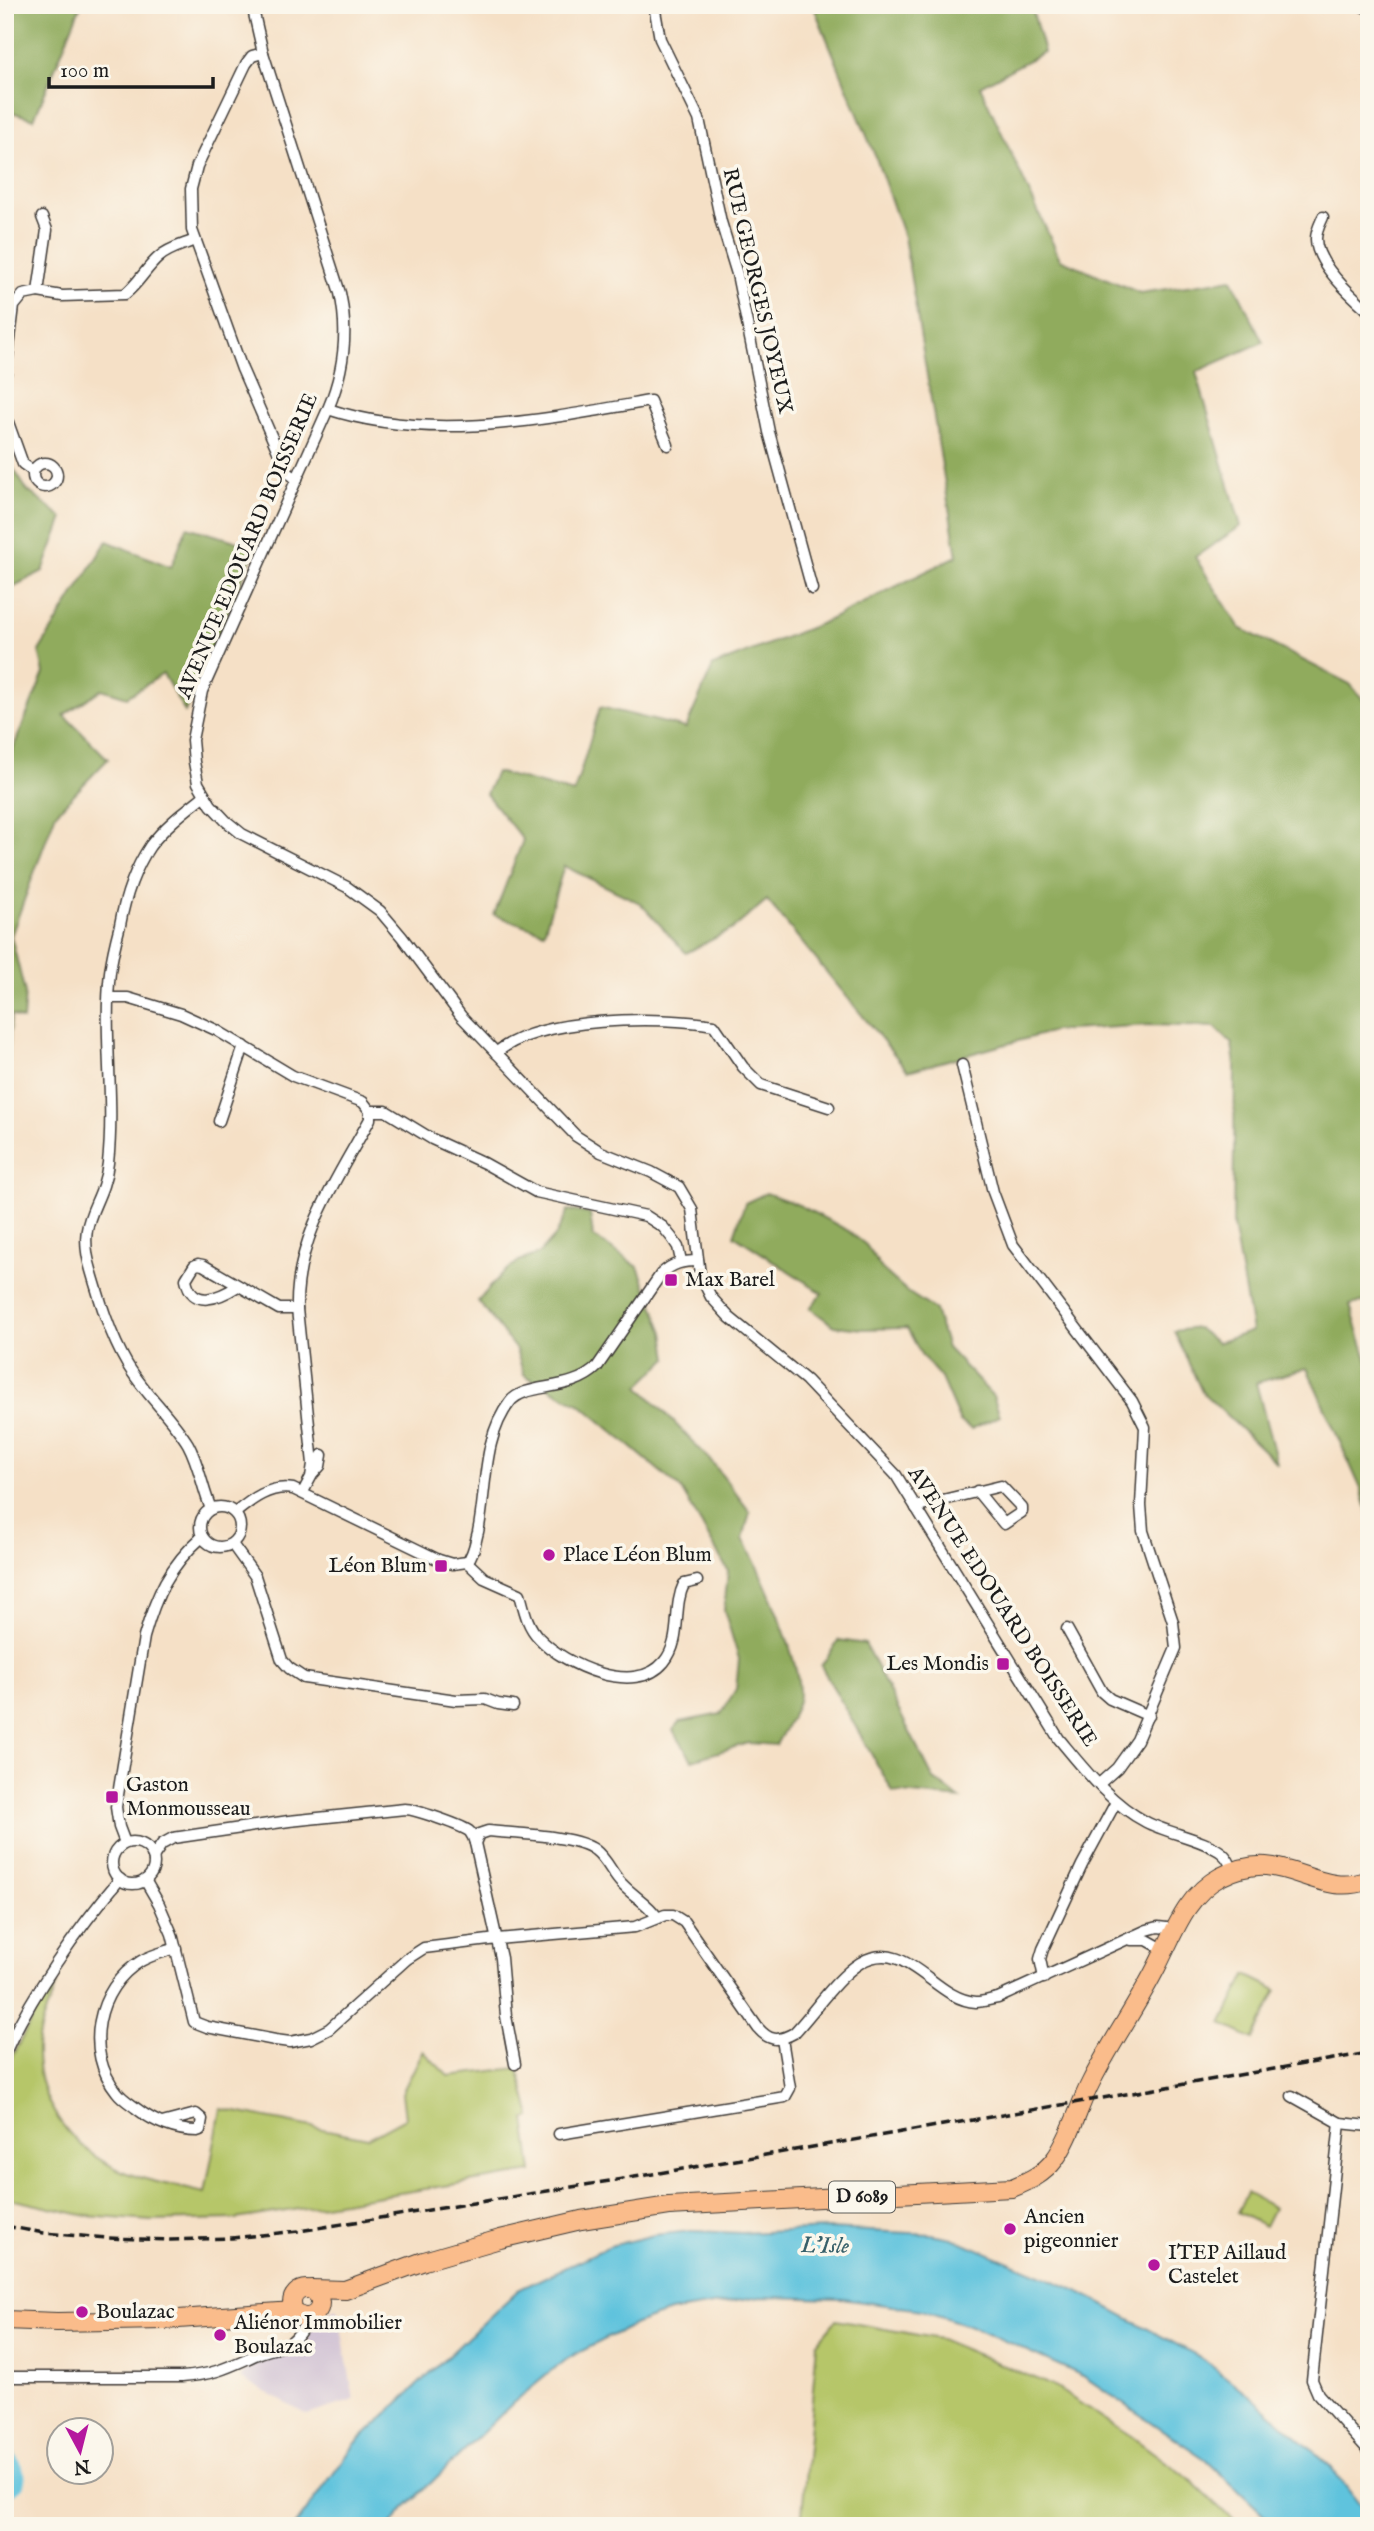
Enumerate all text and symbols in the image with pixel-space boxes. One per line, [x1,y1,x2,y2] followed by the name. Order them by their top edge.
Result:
[49,46,214,90] scale bar
[60,58,109,85] text: 100 m
[716,165,798,417] street label: RUE GEORGES JOYEUX
[171,389,325,704] street label: AVENUE EDOUARD BOISSERIE
[685,1267,775,1294] place label: Max Barel
[663,1272,679,1288] marker: Max Barel
[900,1461,1103,1752] street label: AVENUE EDOUARD BOISSERIE
[563,1542,712,1569] place label: Place Léon Blum
[541,1547,557,1563] marker: Place Léon Blum
[329,1553,427,1580] place label: Léon Blum
[433,1558,449,1574] marker: Léon Blum
[886,1651,989,1678] place label: Les Mondis
[995,1656,1011,1672] marker: Les Mondis
[126,1772,251,1823] place label: Gaston Monmousseau
[104,1789,120,1805] marker: Gaston Monmousseau
[829,2182,895,2212] road number: D 6089
[1023,2204,1119,2255] place label: Ancien pigeonnier
[1002,2221,1018,2237] marker: Ancien pigeonnier
[800,2231,850,2261] water label: L'Isle
[1168,2240,1287,2291] place label: ITEP Aillaud Castelet
[1146,2257,1162,2273] marker: ITEP Aillaud Castelet
[96,2299,175,2326] place label: Boulazac
[74,2304,90,2320] marker: Boulazac
[233,2310,402,2361] place label: Aliénor Immobilier Boulazac
[212,2327,228,2343] marker: Aliénor Immobilier Boulazac
[46,2416,116,2486] north arrow
[72,2453,92,2479] text: N

